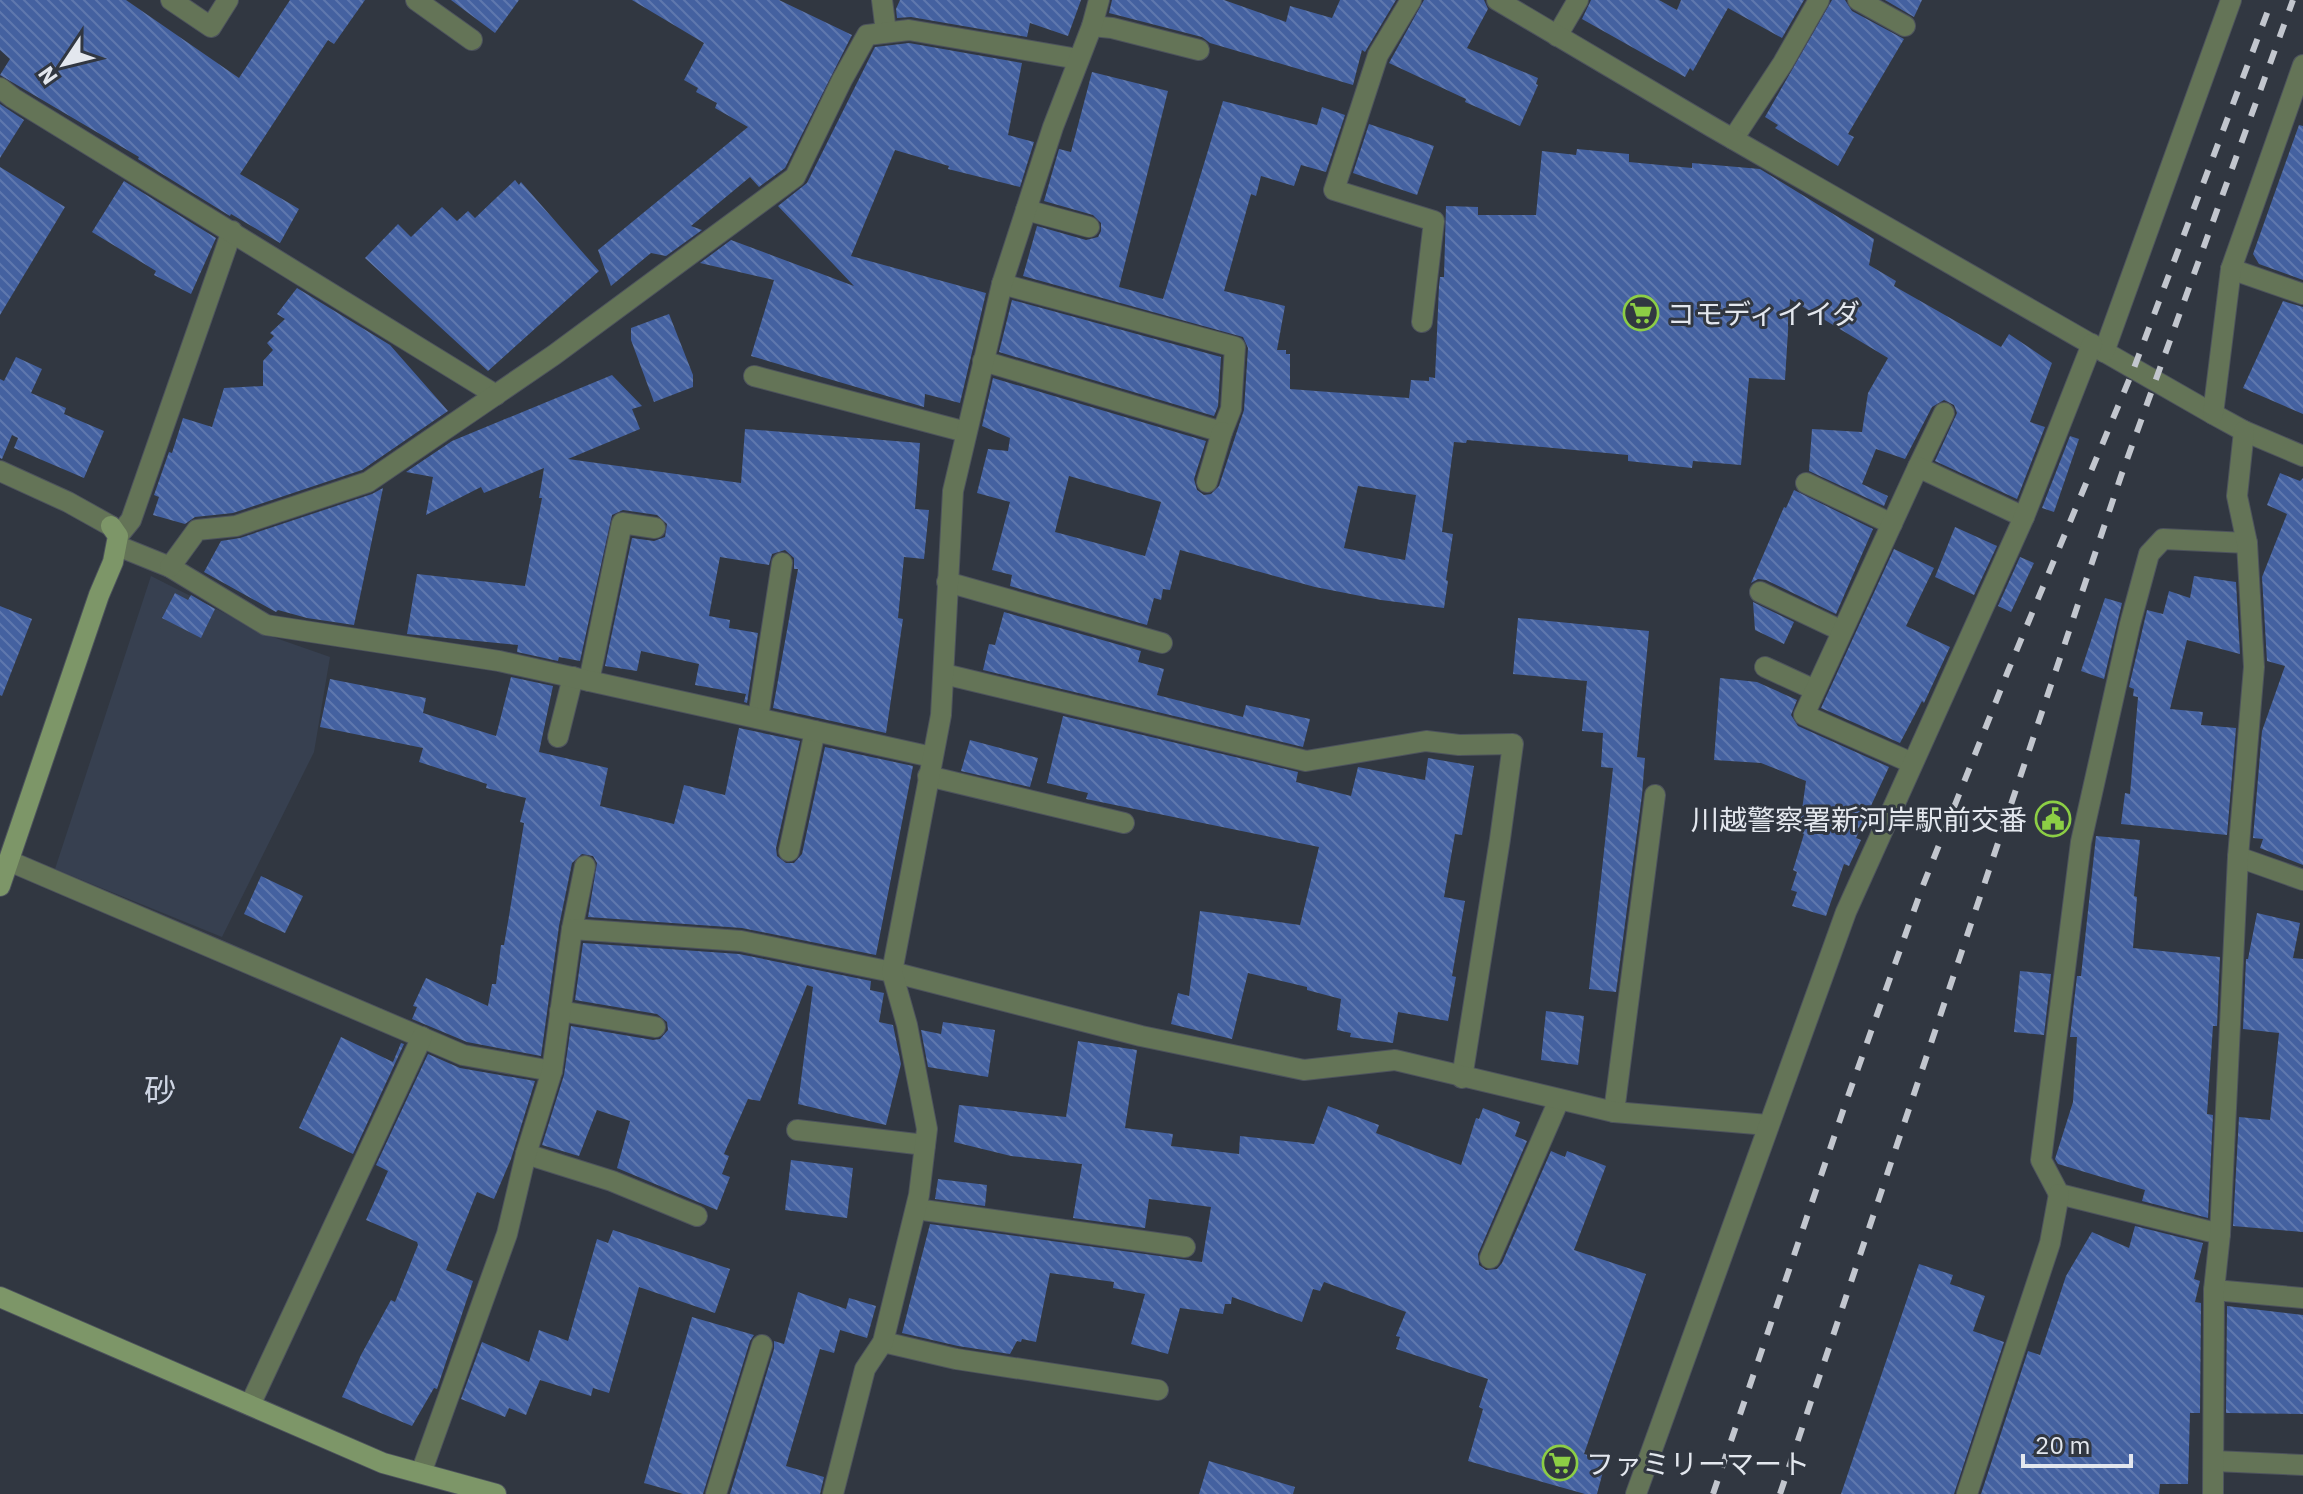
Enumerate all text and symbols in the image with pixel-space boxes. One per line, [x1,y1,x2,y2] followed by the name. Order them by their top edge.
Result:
[24,24,104,104] north arrow
[31,61,64,91] text: N
[1622,294,1660,332] supermarket icon: コモディイイダ
[1667,295,1860,332] place label: コモディイイダ
[2034,800,2072,838] public building icon: 川越警察署新河岸駅前交番
[1691,801,2027,838] place label: 川越警察署新河岸駅前交番
[144,1069,176,1111] district label: 砂
[2023,1418,2131,1468] scale bar
[2035,1429,2090,1461] text: 20 m
[1541,1444,1579,1482] supermarket icon: ファミリーマート
[1586,1445,1810,1482] place label: ファミリーマート

